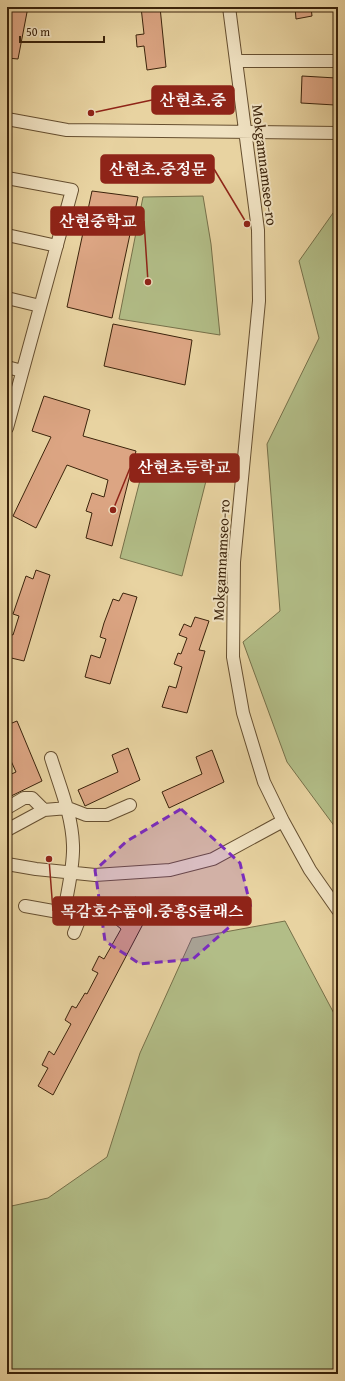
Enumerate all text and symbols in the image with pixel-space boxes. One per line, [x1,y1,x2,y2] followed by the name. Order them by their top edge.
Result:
[20,18,104,44] scale bar
[26,23,50,40] text: 50 m
[152,86,234,114] callout: 산현초.중
[160,88,227,112] text: 산현초.중
[247,103,283,227] street label: Mokgamnamseo-ro
[101,155,214,183] callout: 산현초.중정문
[109,157,207,181] text: 산현초.중정문
[51,207,144,235] callout: 산현중학교
[59,209,137,233] text: 산현중학교
[130,454,239,482] callout: 산현초등학교
[138,455,231,479] text: 산현초등학교
[207,498,235,621] street label: Mokgamnamseo-ro
[53,897,251,925] callout: 목감호수품애.중흥S클래스
[61,899,244,923] text: 목감호수품애.중흥S클래스

